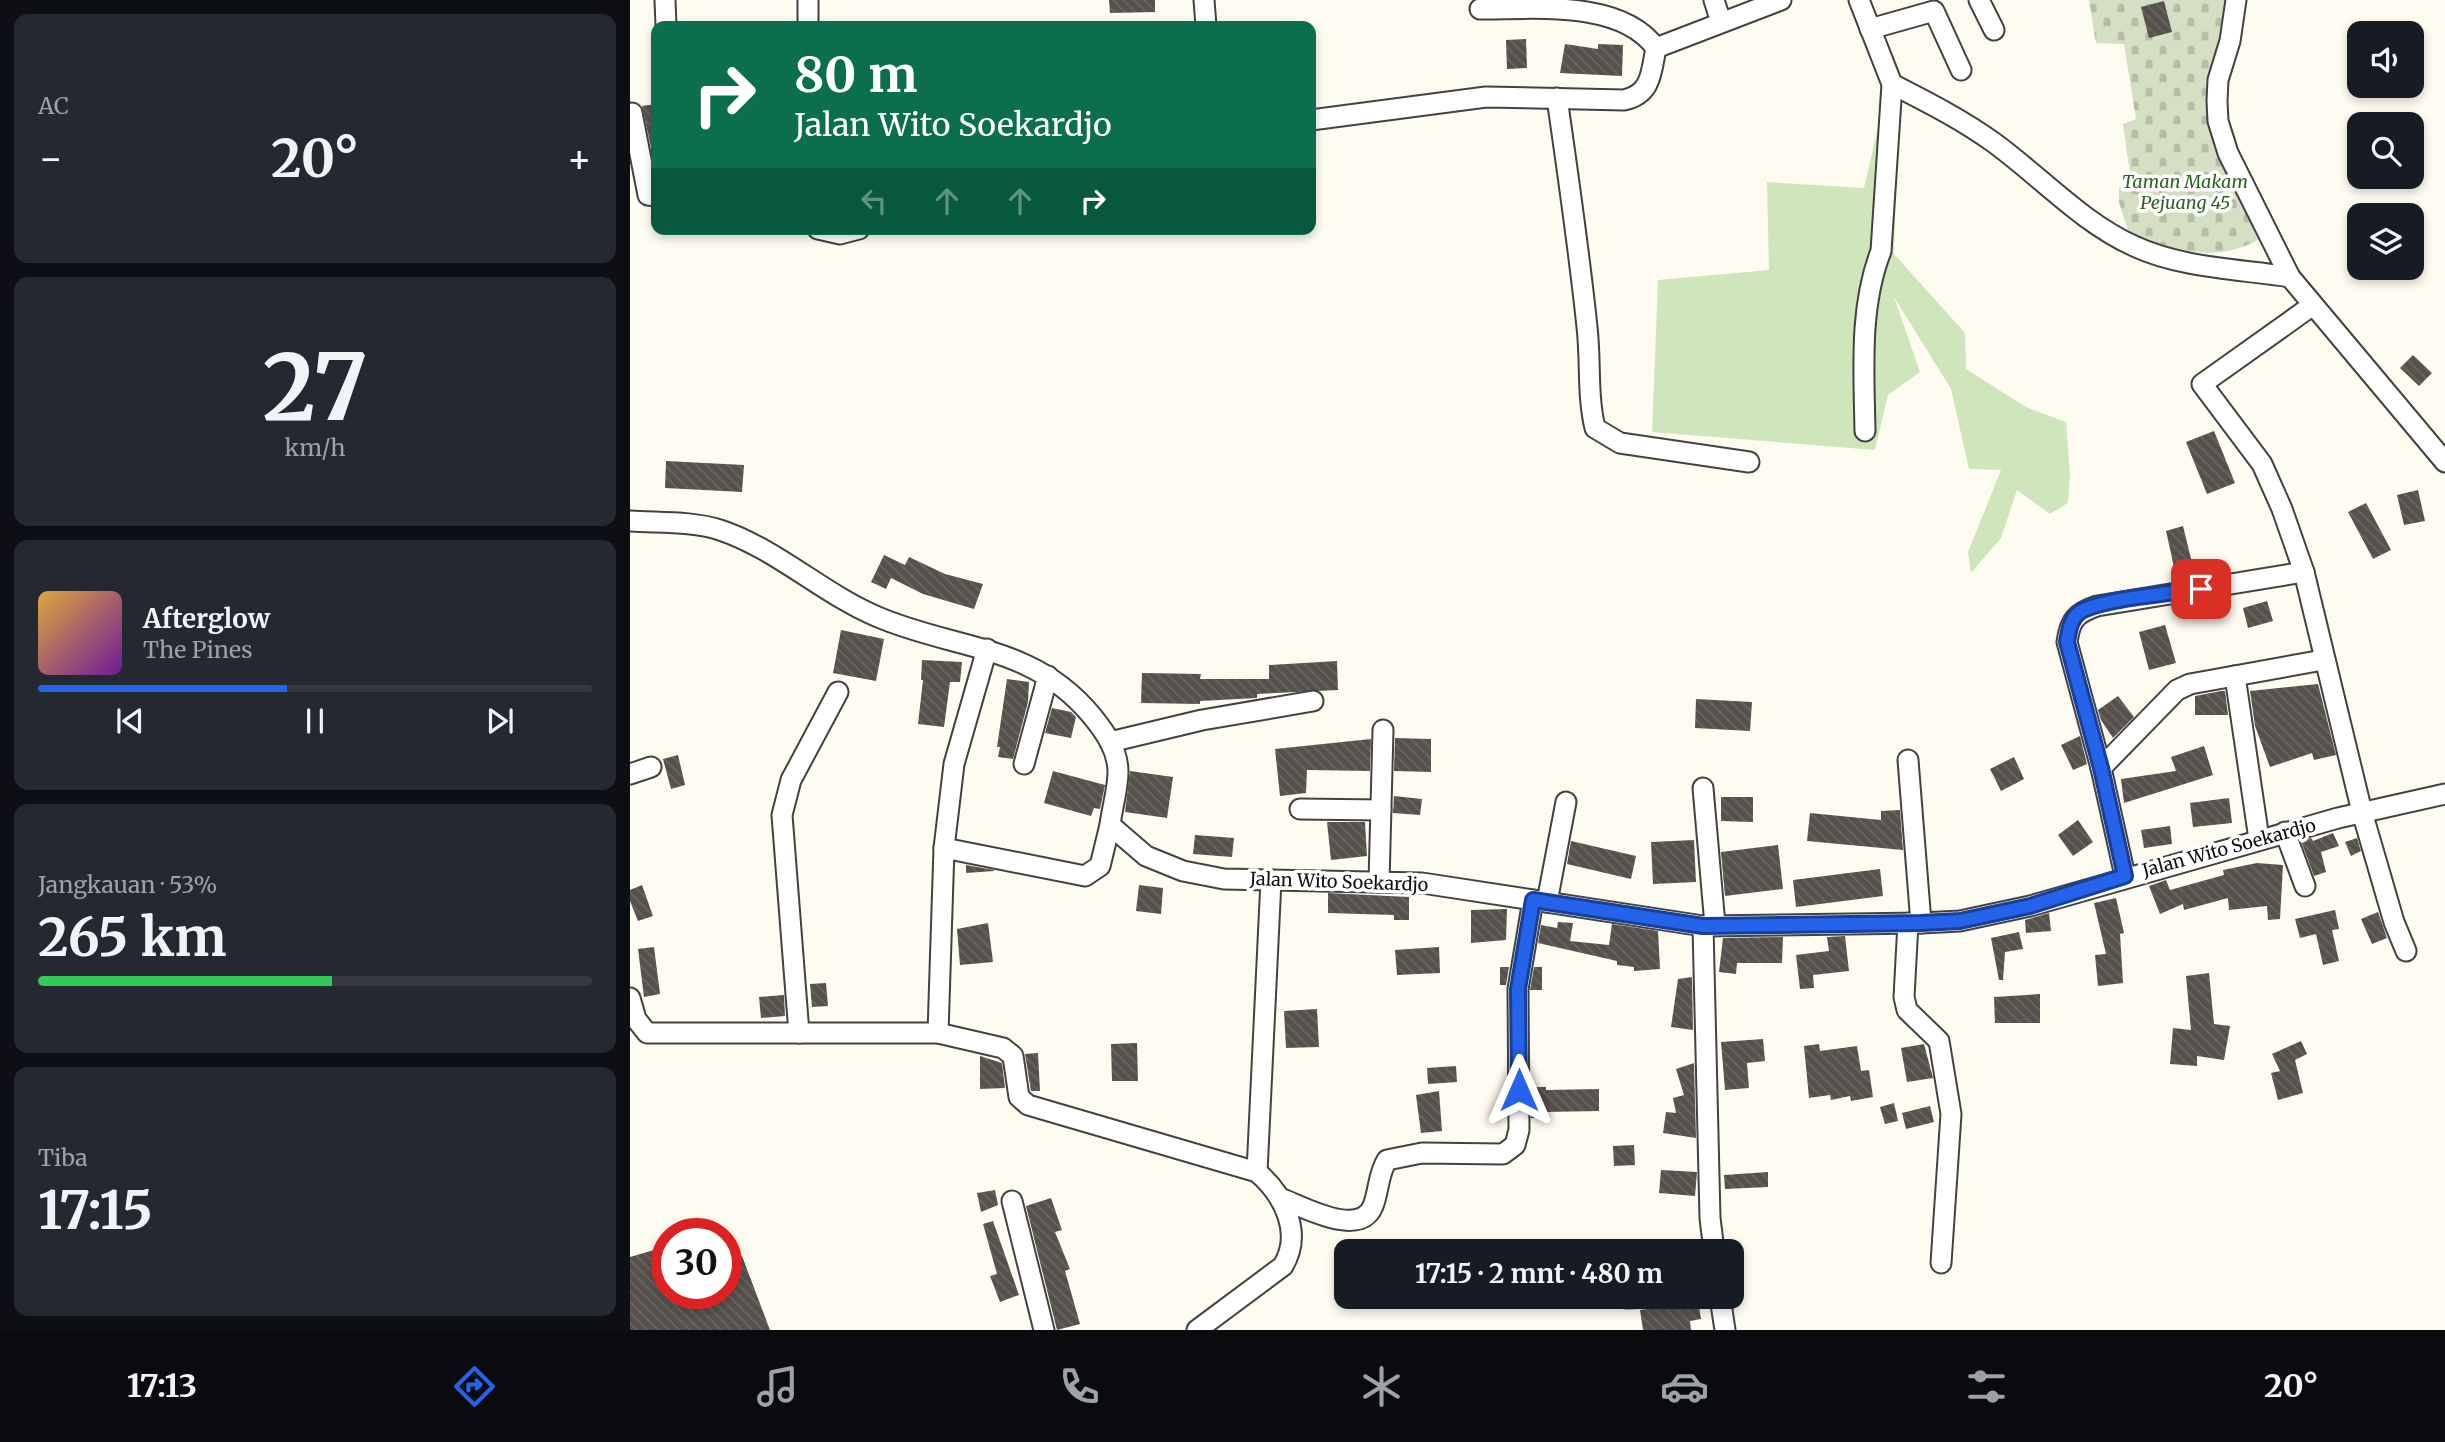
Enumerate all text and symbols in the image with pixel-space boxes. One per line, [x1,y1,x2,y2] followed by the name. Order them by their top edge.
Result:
[2347,21,2424,280] map controls
[2347,21,2424,98] button: sound
[794,44,917,105] text: 80 m
[679,49,770,140] icon: right
[38,91,69,120] text: AC
[794,105,1112,145] text: Jalan Wito Soekardjo
[2347,112,2424,189] button: search
[271,126,359,191] text: 20°
[38,135,63,182] text: −
[567,135,592,182] text: +
[2122,170,2248,214] park label: Taman Makam Pejuang 45
[855,182,893,220] icon: left
[928,182,966,220] icon: ahead
[1001,182,1039,220] icon: ahead
[1074,182,1112,220] icon: right
[2347,203,2424,280] button: layers
[262,330,368,445] text: 27
[285,433,345,462] text: km/h
[2171,559,2231,619] pin
[2182,570,2220,608] icon: arrive
[143,602,270,635] text: Afterglow
[143,635,253,664] text: The Pines
[111,702,149,740] icon: previous
[296,702,334,740] icon: pause
[481,702,519,740] icon: next
[2139,813,2318,882] street label: Jalan Wito Soekardjo
[1248,867,1429,896] street label: Jalan Wito Soekardjo
[38,870,217,899] text: Jangkauan · 53%
[38,905,227,970] text: 265 km
[1482,1053,1556,1127] position arrow
[38,1143,88,1172] text: Tiba
[38,1178,153,1243] text: 17:15
[651,1218,742,1309] speed limit sign: 30
[1415,1257,1663,1290] text: 17:15 · 2 mnt · 480 m
[450,1362,499,1411] icon: directions
[753,1362,802,1411] icon: music
[1055,1362,1104,1411] icon: phone
[1357,1362,1406,1411] icon: climate
[1660,1362,1709,1411] icon: car
[1962,1362,2011,1411] icon: filters
[127,1366,197,1406] text: 17:13
[2264,1366,2318,1406] text: 20°

